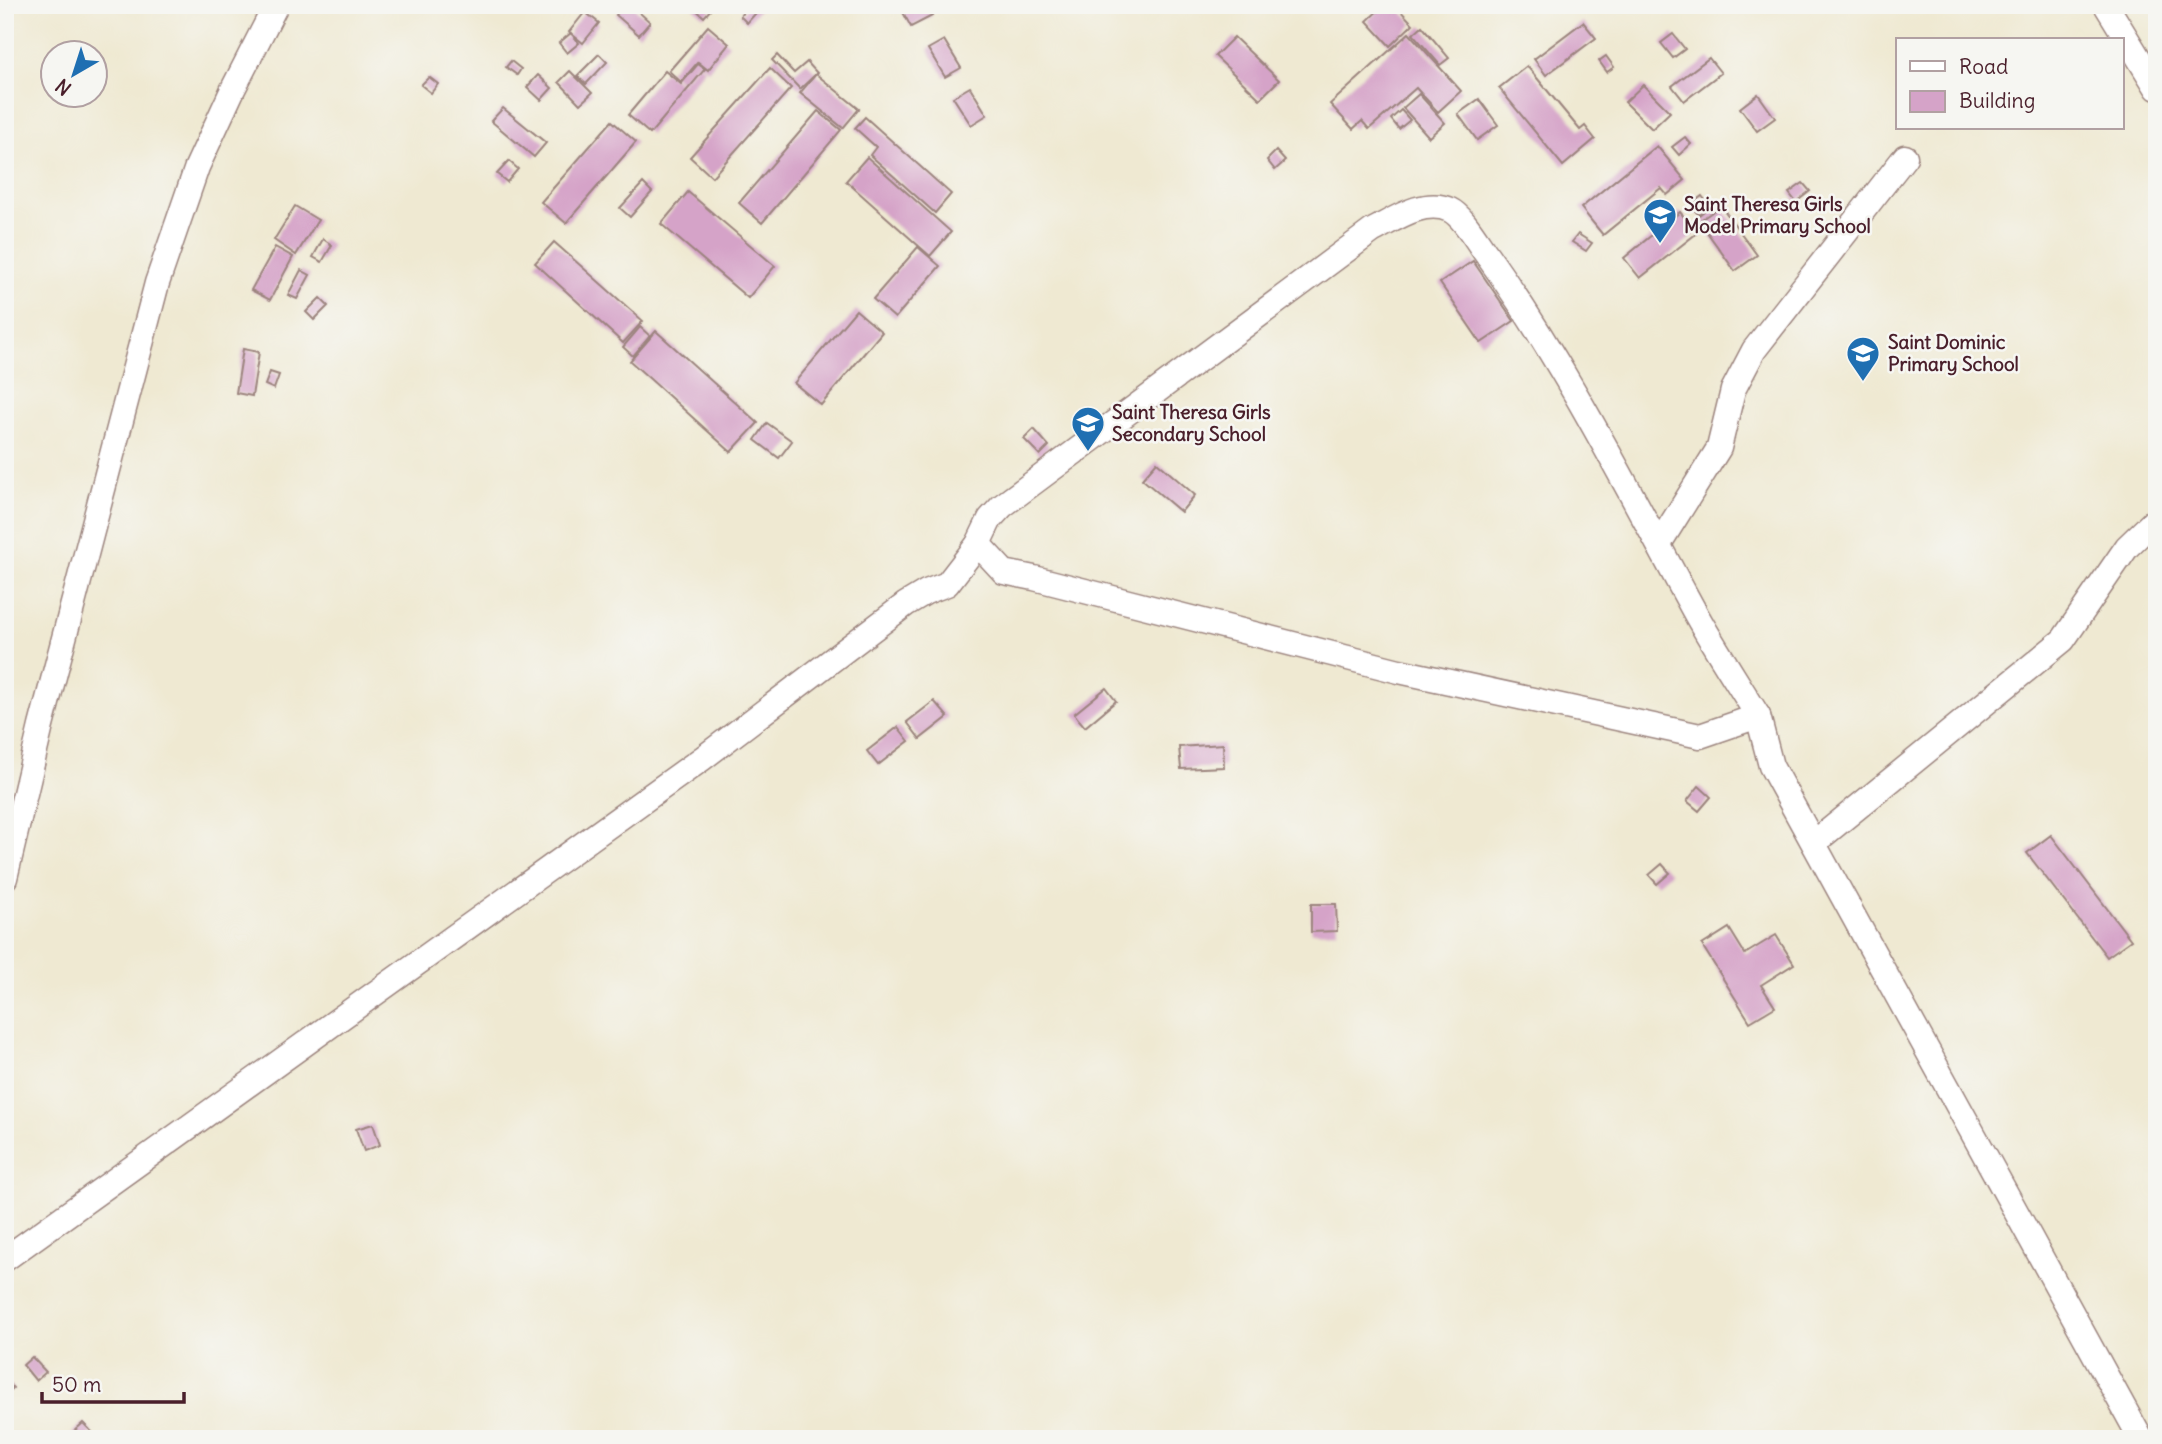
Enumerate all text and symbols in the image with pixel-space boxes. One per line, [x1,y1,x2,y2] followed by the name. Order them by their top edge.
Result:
[38,38,108,108] north arrow
[1896,38,2124,130] legend
[1959,53,2008,80] text: Road
[51,74,76,101] text: N
[1959,87,2035,114] text: Building
[1684,192,1871,238] place label: Saint Theresa Girls Model Primary School
[1641,196,1679,245] school or university icon: Saint Theresa Girls Model Primary School
[1888,330,2019,376] place label: Saint Dominic Primary School
[1844,334,1882,383] school or university icon: Saint Dominic Primary School
[1112,400,1271,446] place label: Saint Theresa Girls Secondary School
[1069,404,1107,453] school or university icon: Saint Theresa Girls Secondary School
[42,1360,184,1404] scale bar
[52,1371,101,1398] text: 50 m

